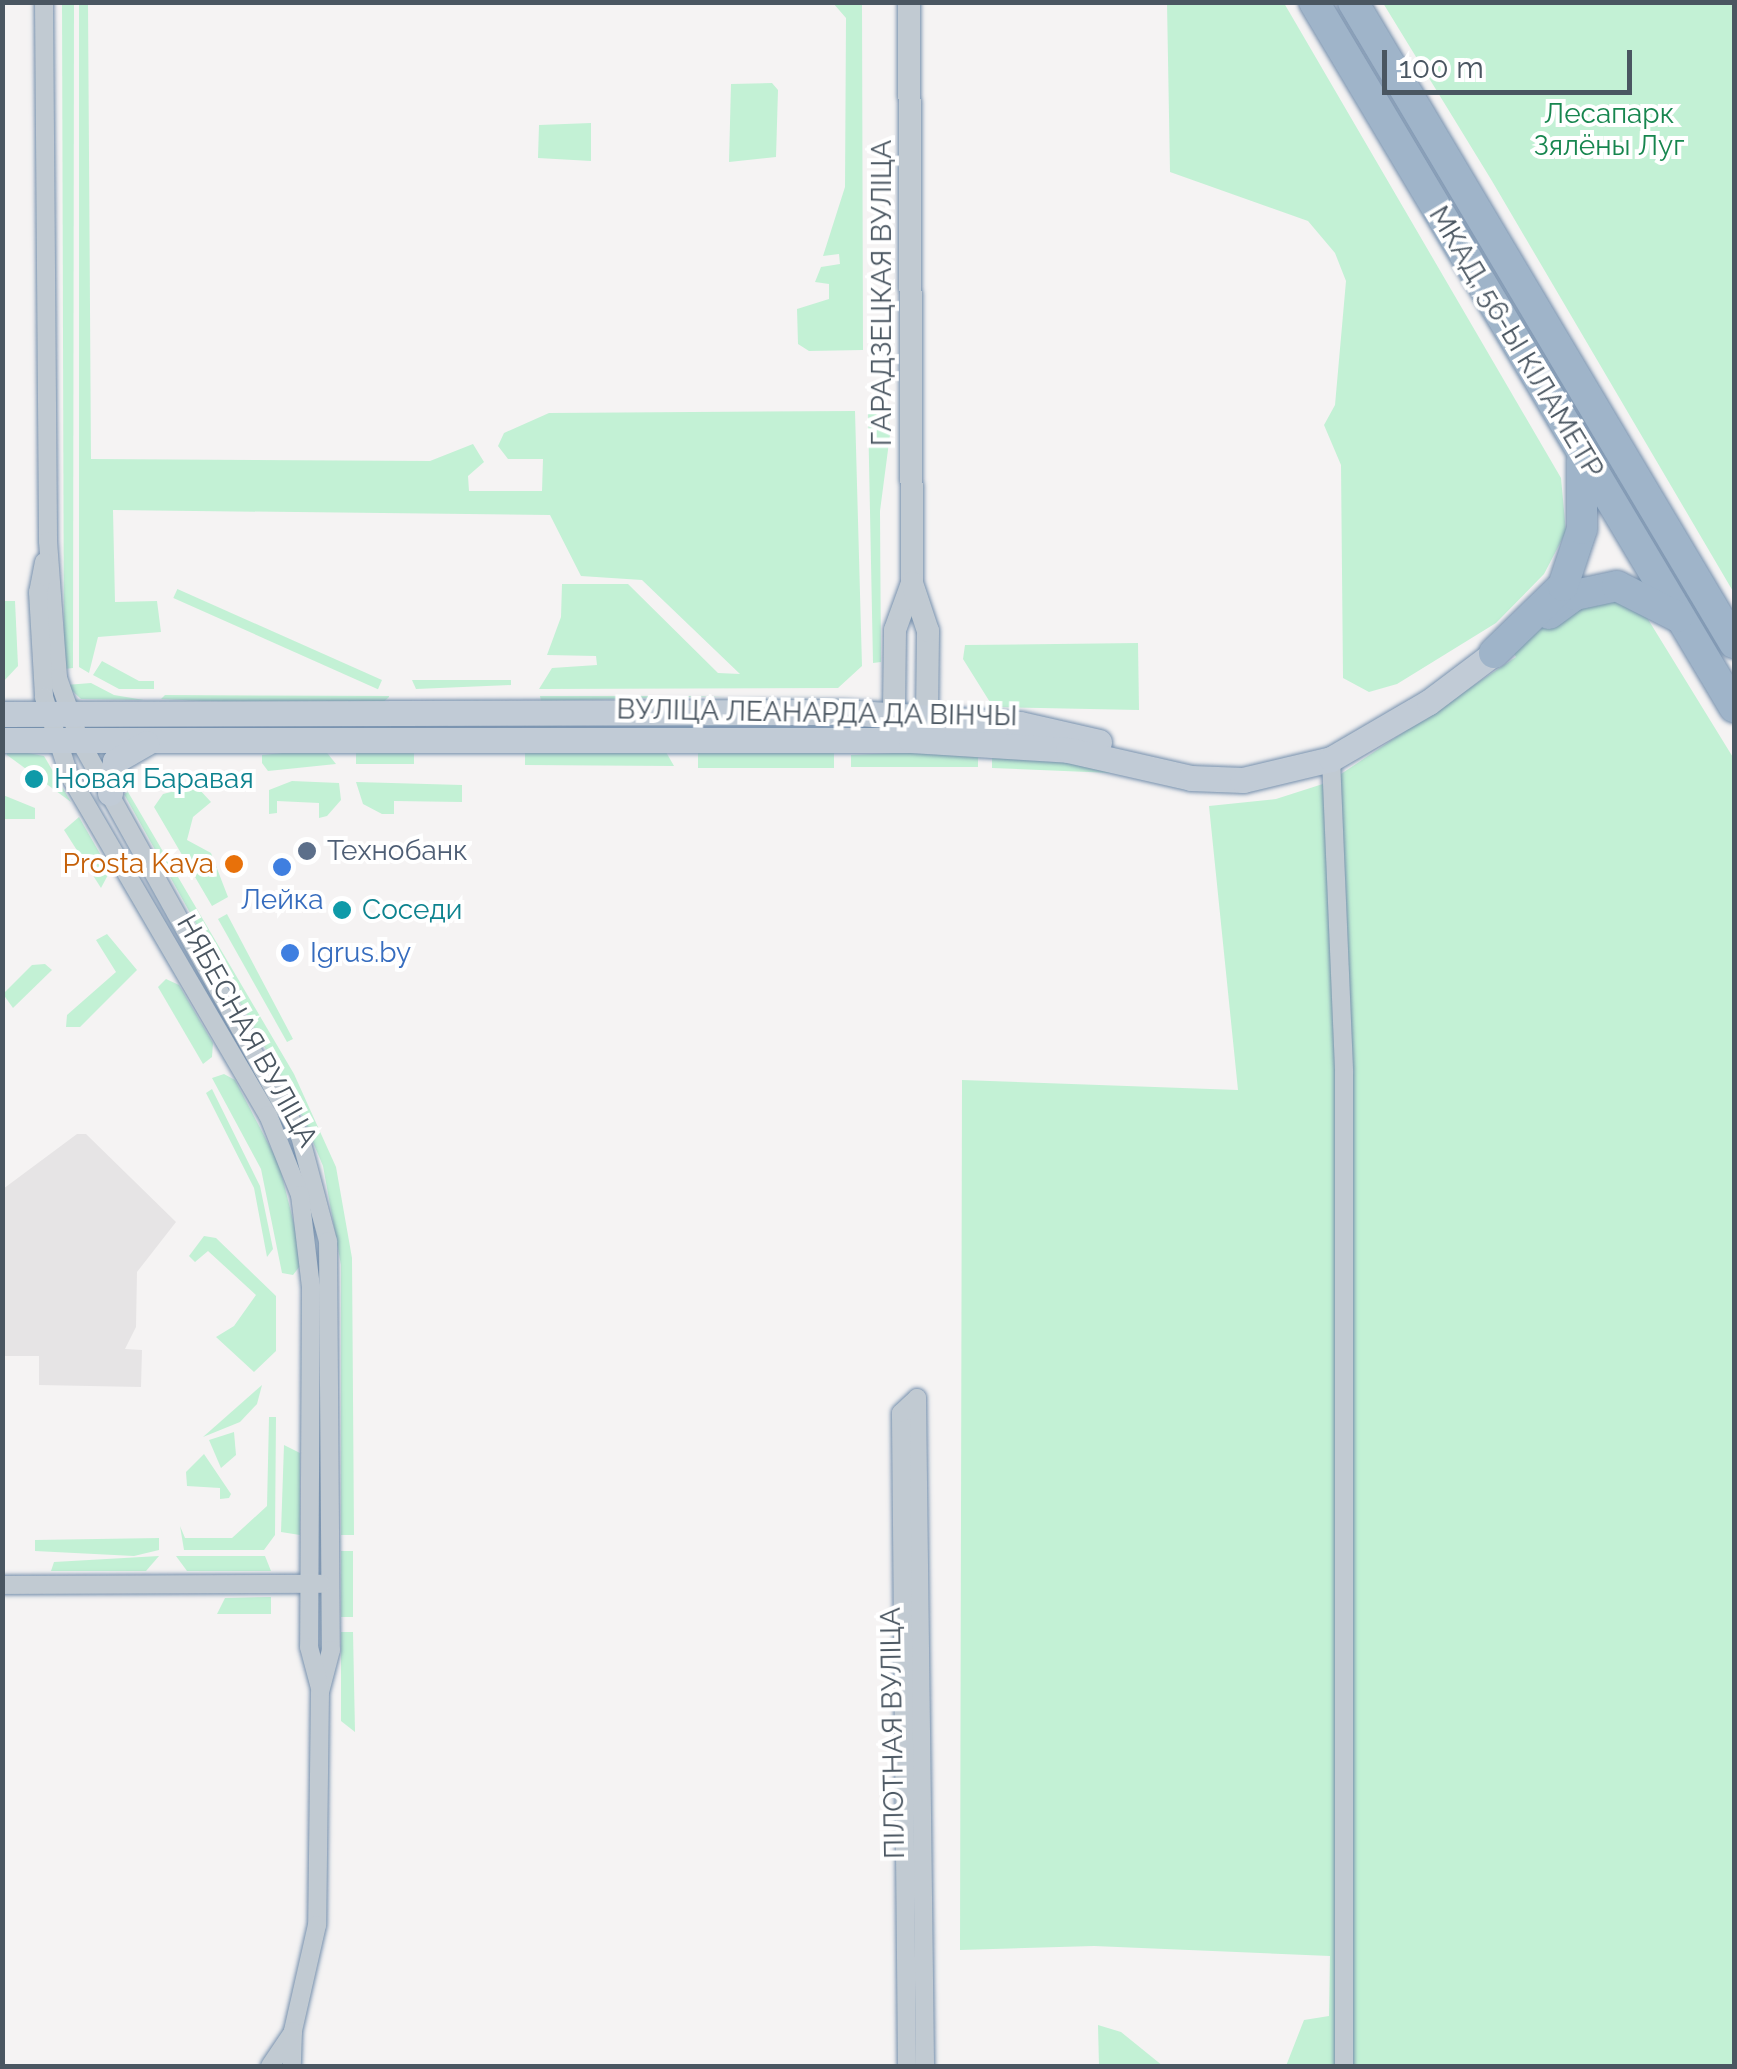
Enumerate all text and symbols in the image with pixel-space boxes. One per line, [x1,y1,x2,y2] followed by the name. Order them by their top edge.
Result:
[1387,30,1637,92] scale bar
[1399,50,1484,85] text: 100 m
[1533,97,1685,163] park label: Лесапарк Зялёны Луг
[865,140,899,446] street label: ГАРАДЗЕЦКАЯ ВУЛІЦА
[1422,200,1610,484] street label: МКАД, 56-Ы КІЛАМЕТР
[615,693,1019,733] street label: ВУЛІЦА ЛЕАНАРДА ДА ВІНЧЫ
[54,762,254,796] place label: Новая Баравая
[23,768,45,790] marker: Новая Баравая
[327,834,468,868] place label: Технобанк
[296,840,318,862] marker: Технобанк
[63,847,214,881] place label: Prosta Kava
[223,853,245,875] marker: Prosta Kava
[271,856,293,878] marker: Лейка
[240,883,324,917] place label: Лейка
[362,893,462,927] place label: Соседи
[331,899,353,921] marker: Соседи
[169,909,325,1153] street label: НЯБЕСНАЯ ВУЛІЦА
[310,936,411,970] place label: Igrus.by
[279,942,301,964] marker: Igrus.by
[874,1607,912,1859] street label: ПІЛОТНАЯ ВУЛІЦА

